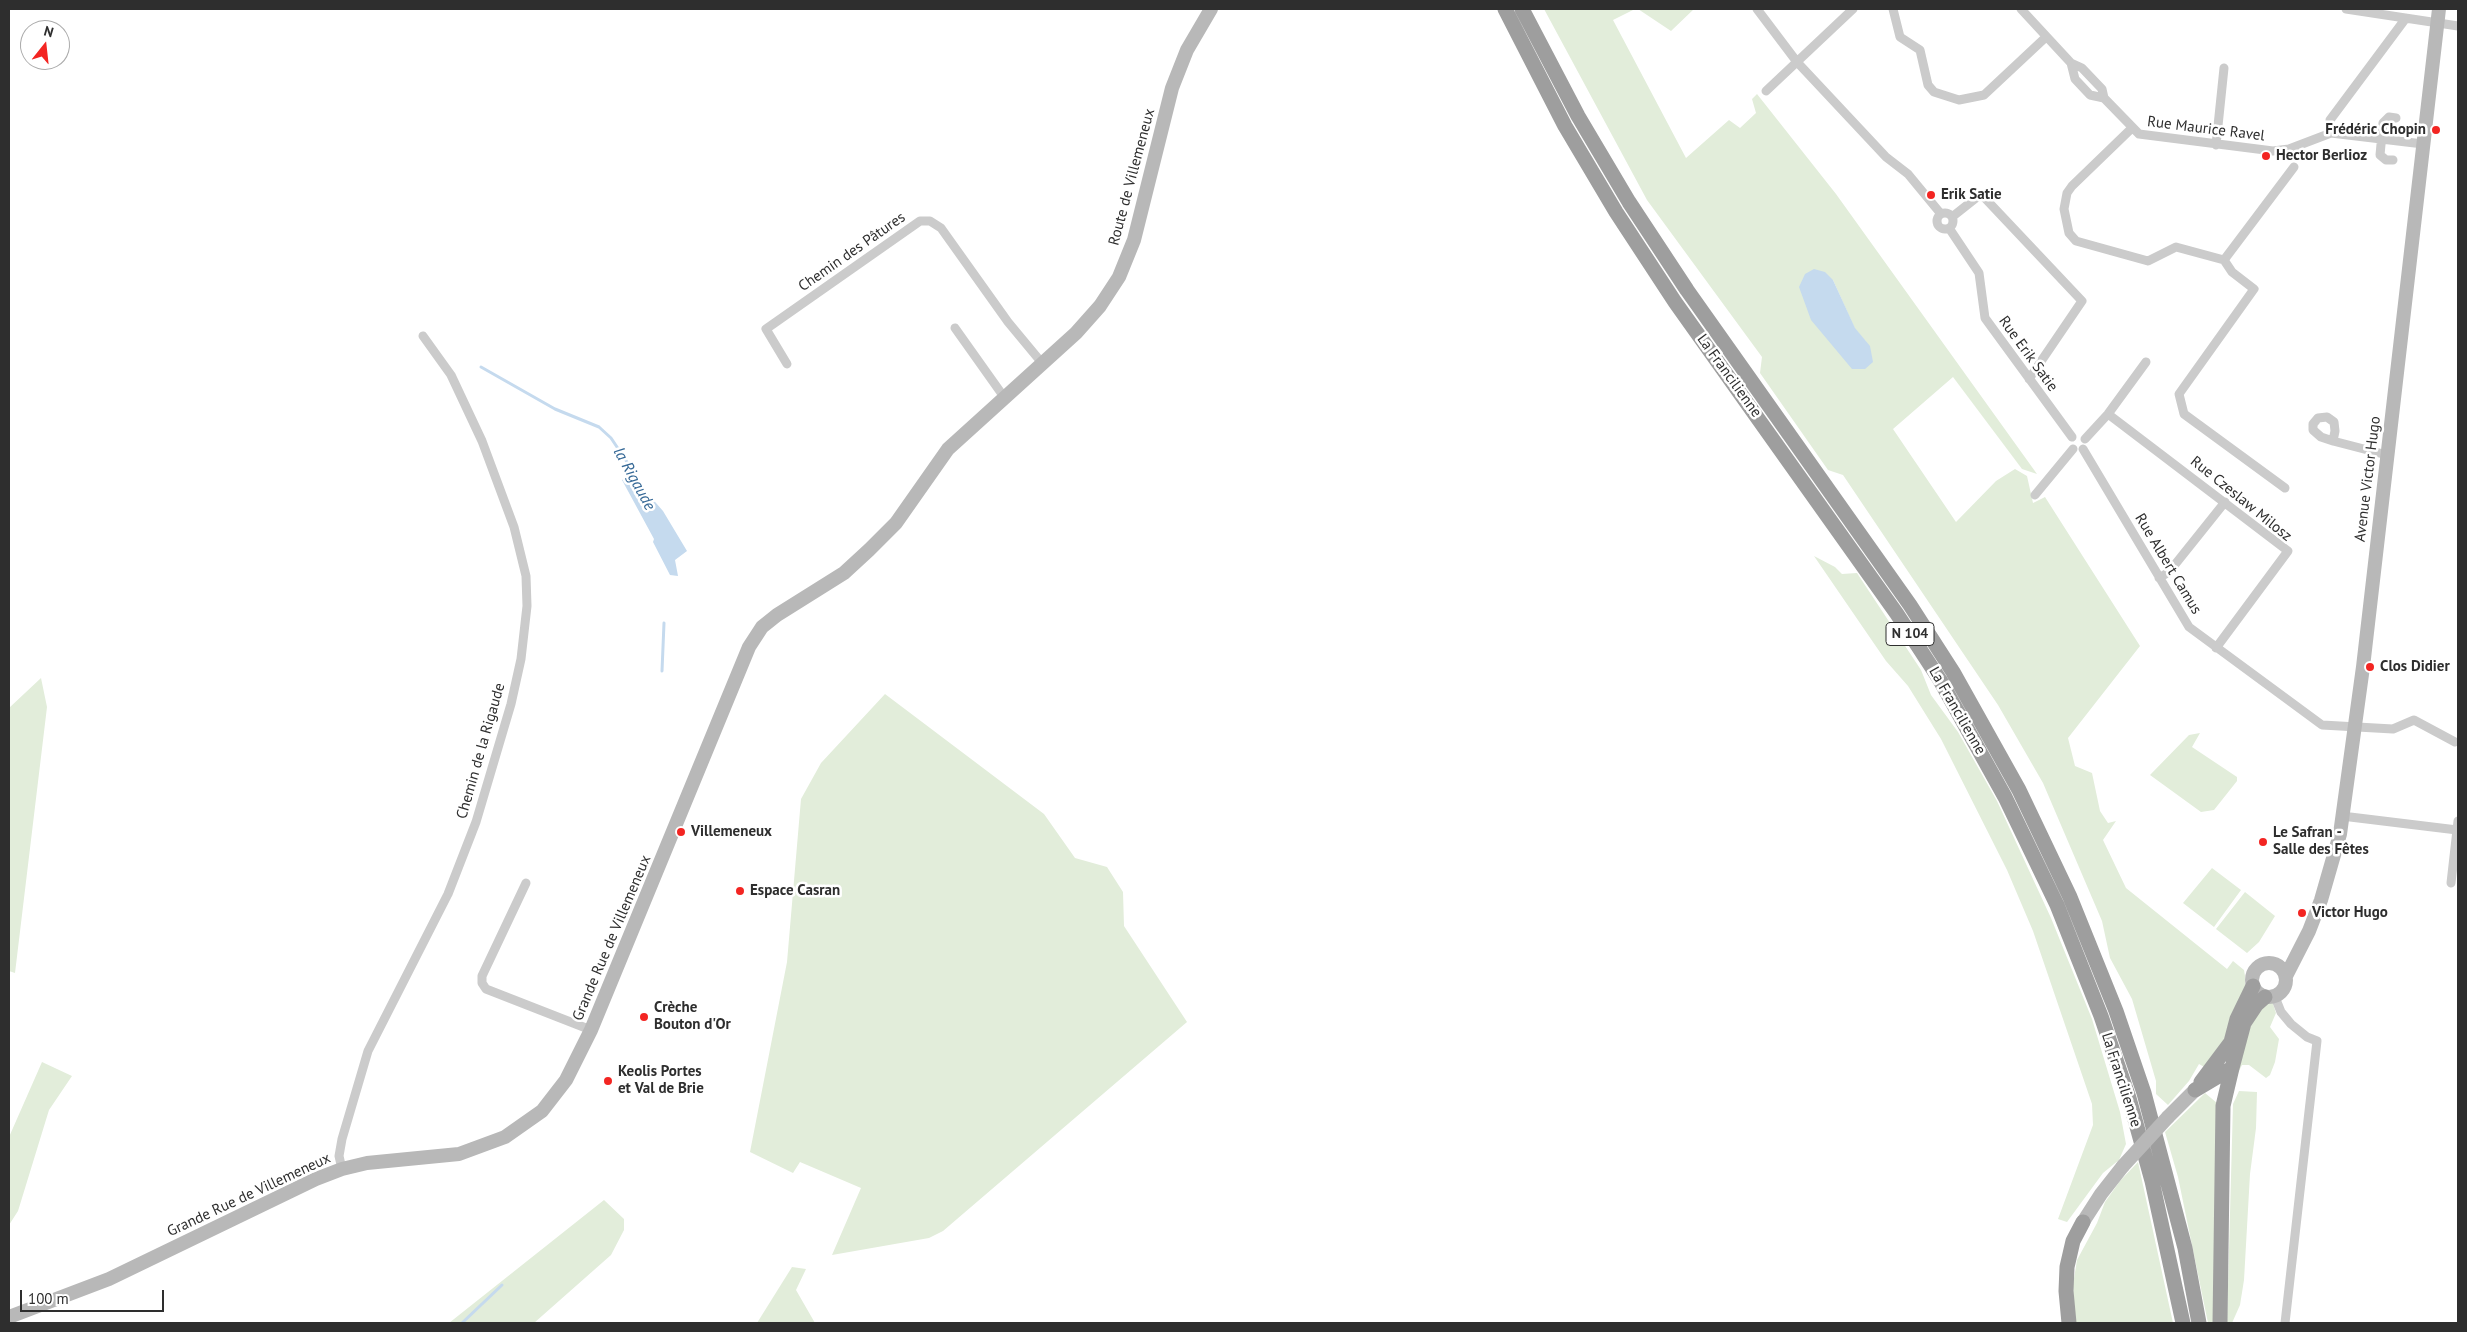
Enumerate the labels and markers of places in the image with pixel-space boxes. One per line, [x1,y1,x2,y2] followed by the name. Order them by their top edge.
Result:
[2325,121,2426,139] place label: Frédéric Chopin
[2430,124,2442,136] marker: Frédéric Chopin
[2276,147,2367,165] place label: Hector Berlioz
[2260,150,2272,162] marker: Hector Berlioz
[1941,186,2002,204] place label: Erik Satie
[1925,189,1937,201] marker: Erik Satie
[2380,658,2450,676] place label: Clos Didier
[2364,661,2376,673] marker: Clos Didier
[691,823,772,841] place label: Villemeneux
[2273,824,2369,859] place label: Le Safran - Salle des Fêtes
[675,826,687,838] marker: Villemeneux
[2257,836,2269,848] marker: Le Safran - Salle des Fêtes
[750,882,840,900] place label: Espace Casran
[734,885,746,897] marker: Espace Casran
[2312,904,2388,922] place label: Victor Hugo
[2296,907,2308,919] marker: Victor Hugo
[654,999,731,1034] place label: Crèche Bouton d'Or
[638,1011,650,1023] marker: Crèche Bouton d'Or
[618,1063,704,1098] place label: Keolis Portes et Val de Brie
[602,1075,614,1087] marker: Keolis Portes et Val de Brie

